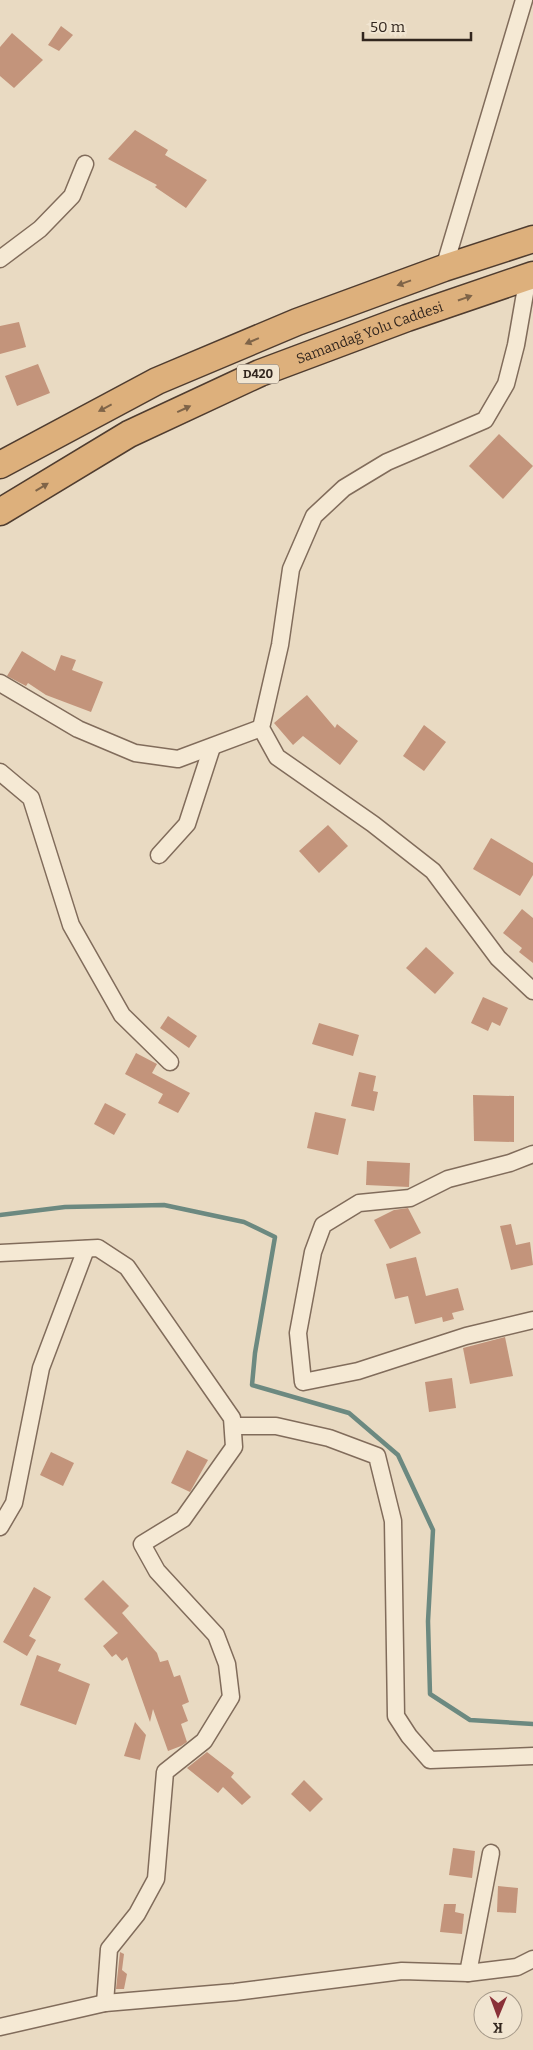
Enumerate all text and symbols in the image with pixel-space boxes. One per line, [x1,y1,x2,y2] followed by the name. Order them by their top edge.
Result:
[363,10,470,42] scale bar
[370,18,406,36] text: 50 m
[396,279,411,287] one-way arrow
[458,294,473,301] one-way arrow
[294,298,445,368] street label: Samandağ Yolu Caddesi
[245,338,260,345] one-way arrow
[237,364,279,384] road number: D420
[98,404,112,413] one-way arrow
[177,404,191,412] one-way arrow
[35,482,48,491] one-way arrow
[473,1990,523,2040] north arrow
[493,2019,503,2036] text: K

